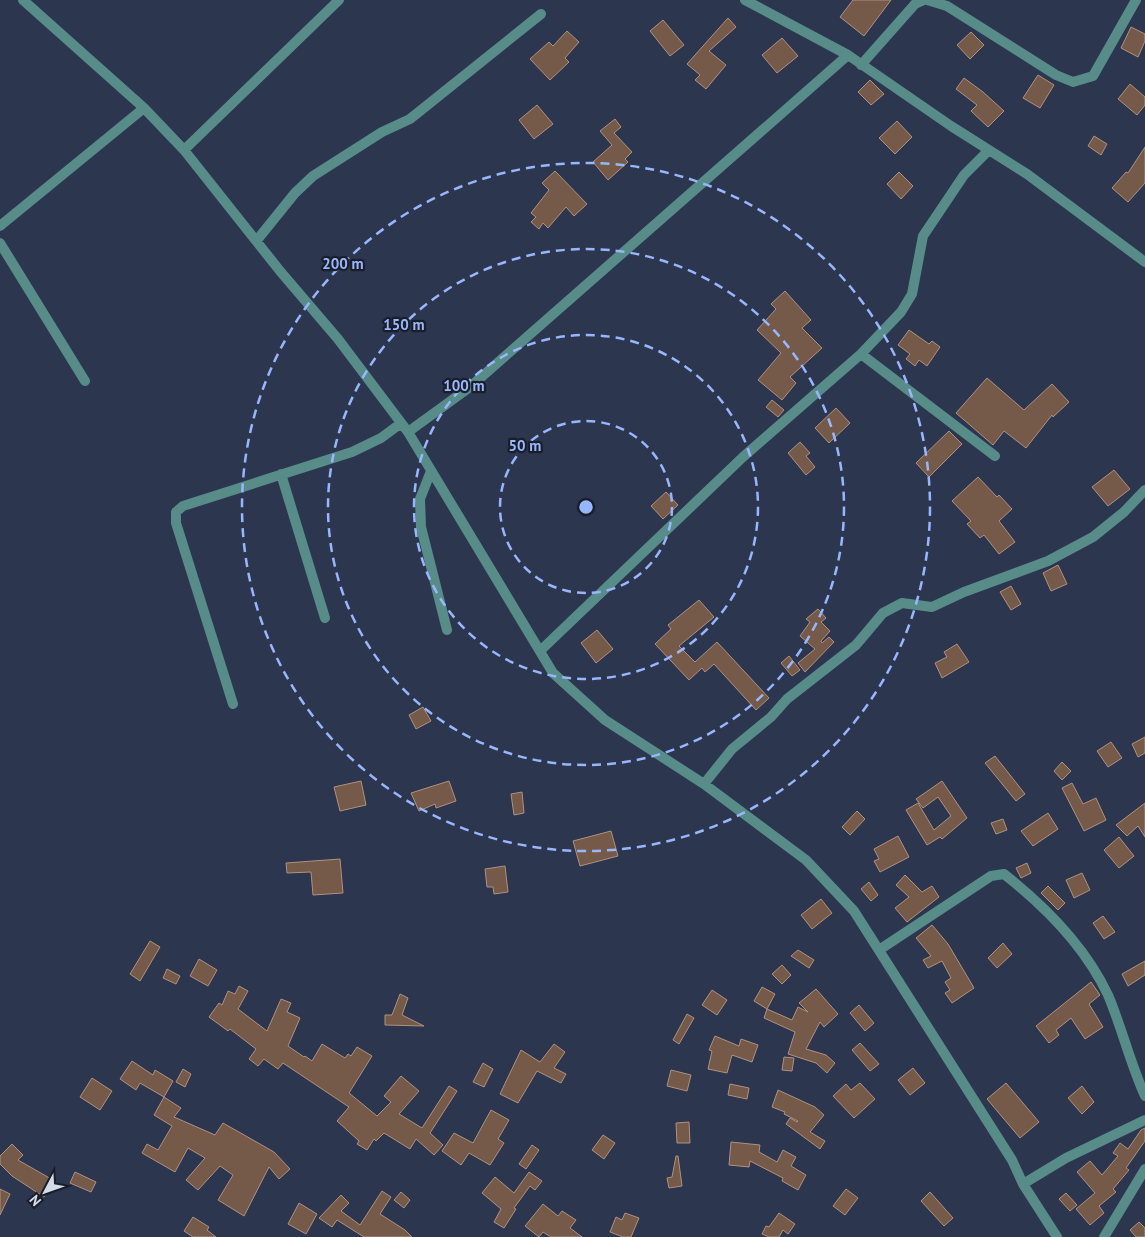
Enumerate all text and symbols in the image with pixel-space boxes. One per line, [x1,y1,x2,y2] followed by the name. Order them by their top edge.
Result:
[322,254,364,273] text: 200 m
[383,315,425,334] text: 150 m
[443,376,485,395] text: 100 m
[509,436,541,455] text: 50 m
[577,498,595,516] centre of rings
[20,1167,70,1217] north arrow
[25,1191,45,1210] text: N

